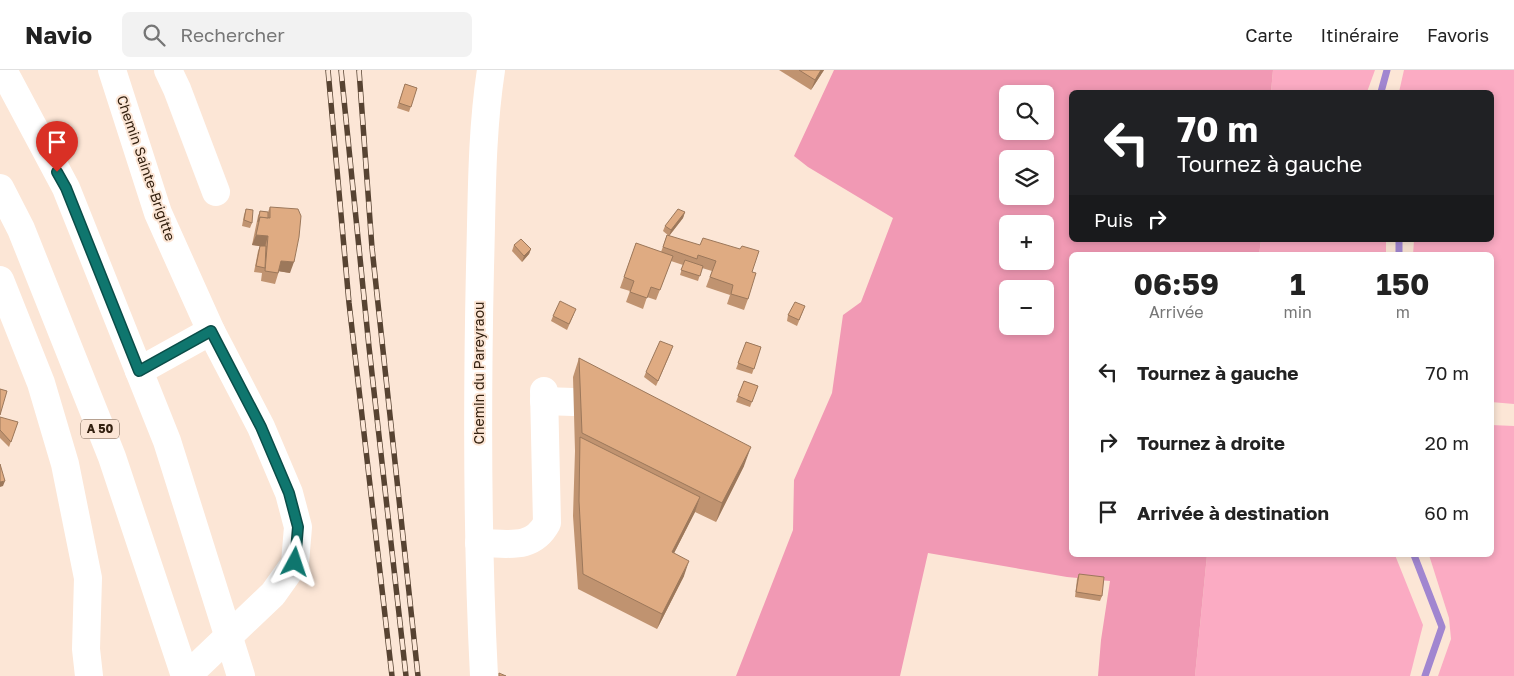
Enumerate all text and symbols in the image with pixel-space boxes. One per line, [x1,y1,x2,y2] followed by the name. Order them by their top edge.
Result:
[122,12,472,57] search box
[25,20,92,49] text: Navio
[140,21,168,49] icon: search
[180,23,285,46] text: Rechercher
[1245,24,1293,46] text: Carte
[1321,24,1399,46] text: Itinéraire
[1427,24,1489,46] text: Favoris
[999,85,1054,335] map controls
[999,85,1054,140] button: search
[114,93,179,243] street label: Chemin Sainte-Brigitte
[1177,108,1258,150] text: 70 m
[1094,110,1159,175] icon: left
[36,121,78,172] pin
[43,128,71,156] icon: arrive
[999,150,1054,205] button: layers
[1177,150,1362,177] text: Tournez à gauche
[1143,205,1171,233] icon: right
[1094,208,1133,231] text: Puis
[999,215,1054,270] button: +
[1133,266,1219,302] text: 06:59
[1290,266,1305,302] text: 1
[1376,266,1430,302] text: 150
[999,280,1054,335] button: −
[470,301,487,445] street label: Chemin du Pareyraou
[1149,302,1204,322] text: Arrivée
[1283,302,1312,322] text: min
[1396,302,1410,322] text: m
[1094,358,1122,386] icon: left
[1137,361,1298,384] text: Tournez à gauche
[1426,361,1469,384] text: 70 m
[81,419,119,438] road number: A 50
[1094,428,1122,456] icon: right
[1137,431,1285,454] text: Tournez à droite
[1425,431,1469,454] text: 20 m
[1094,498,1122,526] icon: arrive
[1137,501,1329,524] text: Arrivée à destination
[1424,501,1469,524] text: 60 m
[268,535,320,587] position arrow

